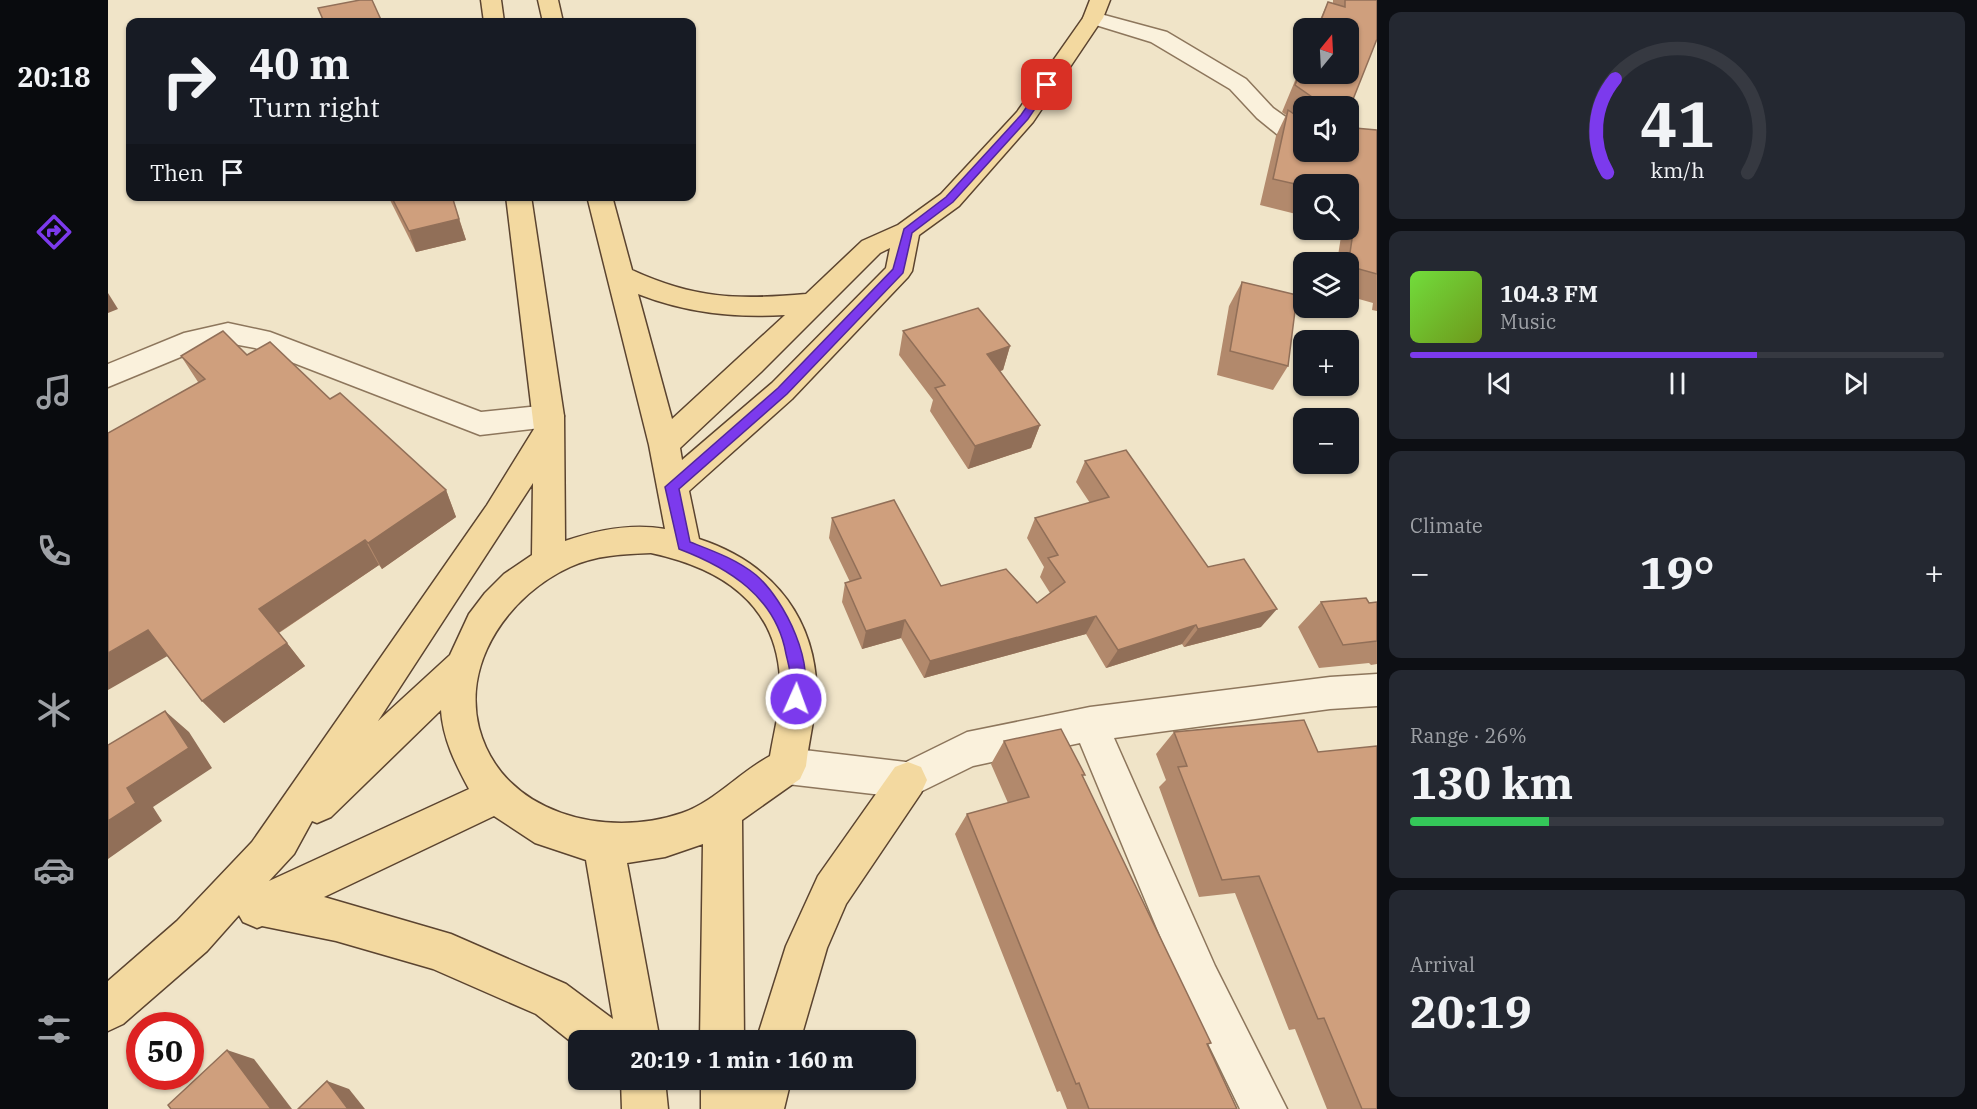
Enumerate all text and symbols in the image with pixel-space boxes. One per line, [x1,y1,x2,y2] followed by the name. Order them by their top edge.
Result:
[1293,18,1359,84] north arrow
[1293,18,1359,474] map controls
[249,36,350,91] text: 40 m
[150,42,228,120] icon: right
[18,59,90,94] text: 20:18
[1021,59,1072,110] pin
[1030,68,1063,101] icon: arrive
[1640,83,1714,164] text: 41
[249,89,380,124] text: Turn right
[1293,96,1359,162] button: sound
[216,156,249,189] icon: arrive
[1650,156,1704,184] text: km/h
[150,158,204,187] text: Then
[1293,174,1359,240] button: search
[33,211,75,253] icon: directions
[1293,252,1359,318] button: layers
[1500,279,1598,308] text: 104.3 FM
[1500,308,1556,335] text: Music
[1293,330,1359,396] button: +
[1483,367,1516,400] icon: previous
[1661,367,1694,400] icon: pause
[1839,367,1872,400] icon: next
[33,371,75,413] icon: music
[1293,408,1359,474] button: −
[1410,512,1483,539] text: Climate
[33,530,75,572] icon: phone
[1639,543,1715,601] text: 19°
[1410,551,1430,594] text: −
[1924,551,1944,594] text: +
[764,667,828,731] position arrow
[33,689,75,731] icon: climate
[1410,722,1527,749] text: Range · 26%
[1410,753,1573,811] text: 130 km
[33,849,75,891] icon: car
[1410,951,1475,978] text: Arrival
[1410,982,1532,1040] text: 20:19
[33,1008,75,1050] icon: filters
[126,1012,204,1090] speed limit sign: 50
[630,1045,854,1074] text: 20:19 · 1 min · 160 m

